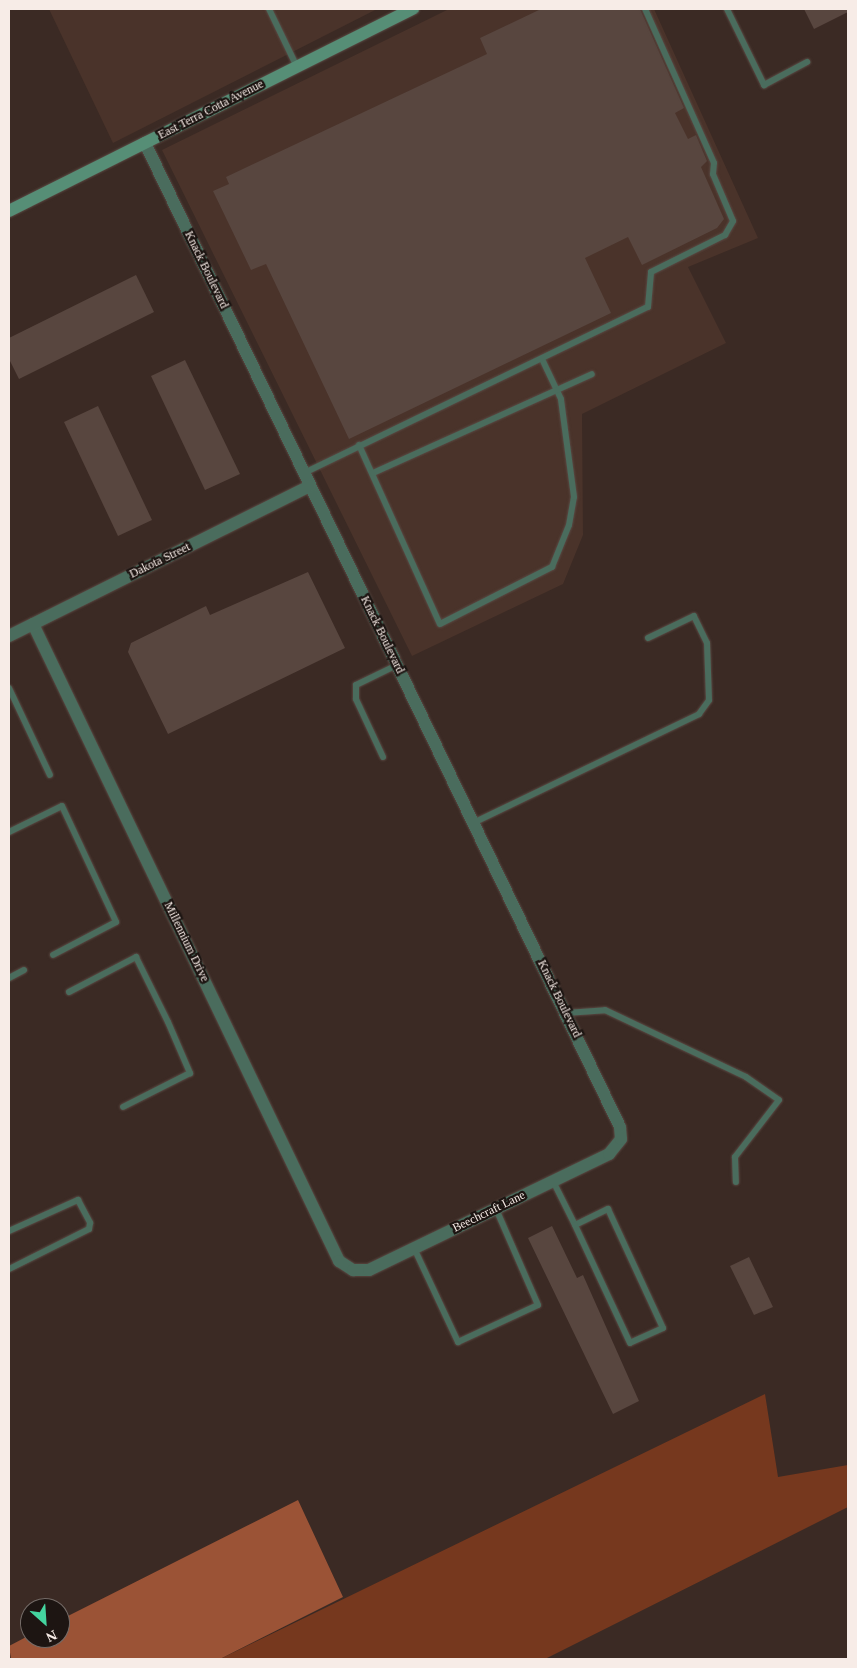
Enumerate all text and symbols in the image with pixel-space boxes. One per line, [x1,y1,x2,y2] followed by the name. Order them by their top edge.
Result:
[156,77,266,143] street label: East Terra Cotta Avenue
[181,229,231,311] street label: Knack Boulevard
[127,540,193,582] street label: Dakota Street
[357,594,407,676] street label: Knack Boulevard
[160,900,212,984] street label: Millennium Drive
[534,958,584,1040] street label: Knack Boulevard
[450,1188,528,1236] street label: Beechcraft Lane
[20,1598,70,1648] north arrow
[44,1627,59,1645] text: N

